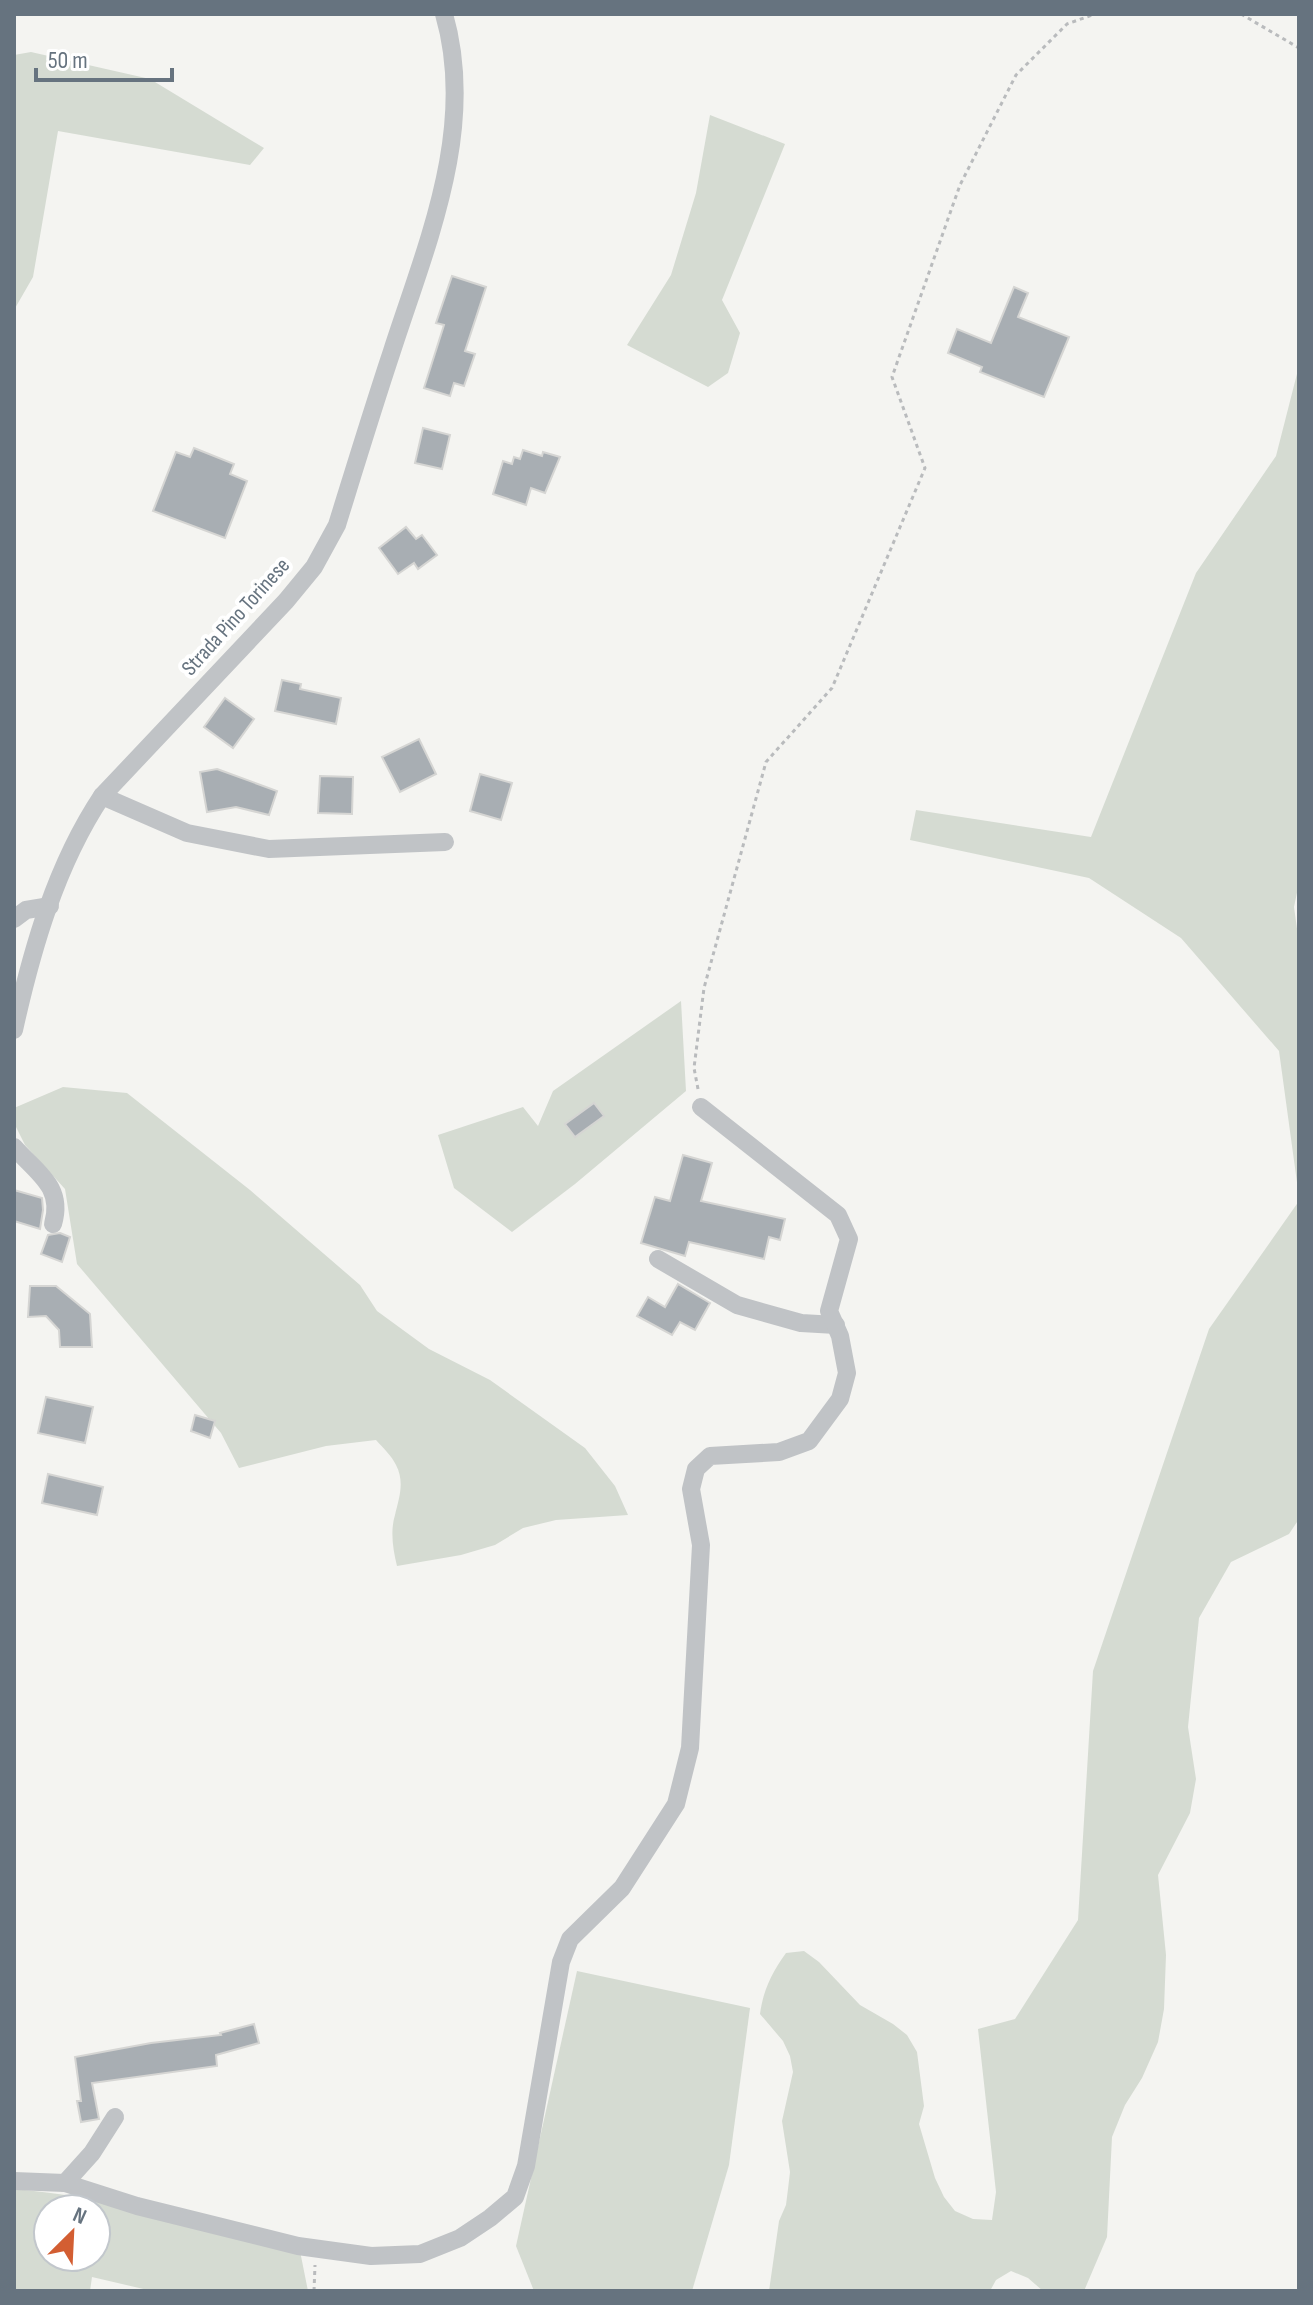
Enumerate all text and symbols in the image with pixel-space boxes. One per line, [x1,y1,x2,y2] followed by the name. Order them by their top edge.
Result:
[36,32,172,82] scale bar
[48,46,88,75] text: 50 m
[176,553,296,681] street label: Strada Pino Torinese
[32,2193,112,2273] north arrow
[69,2201,90,2231] text: N

